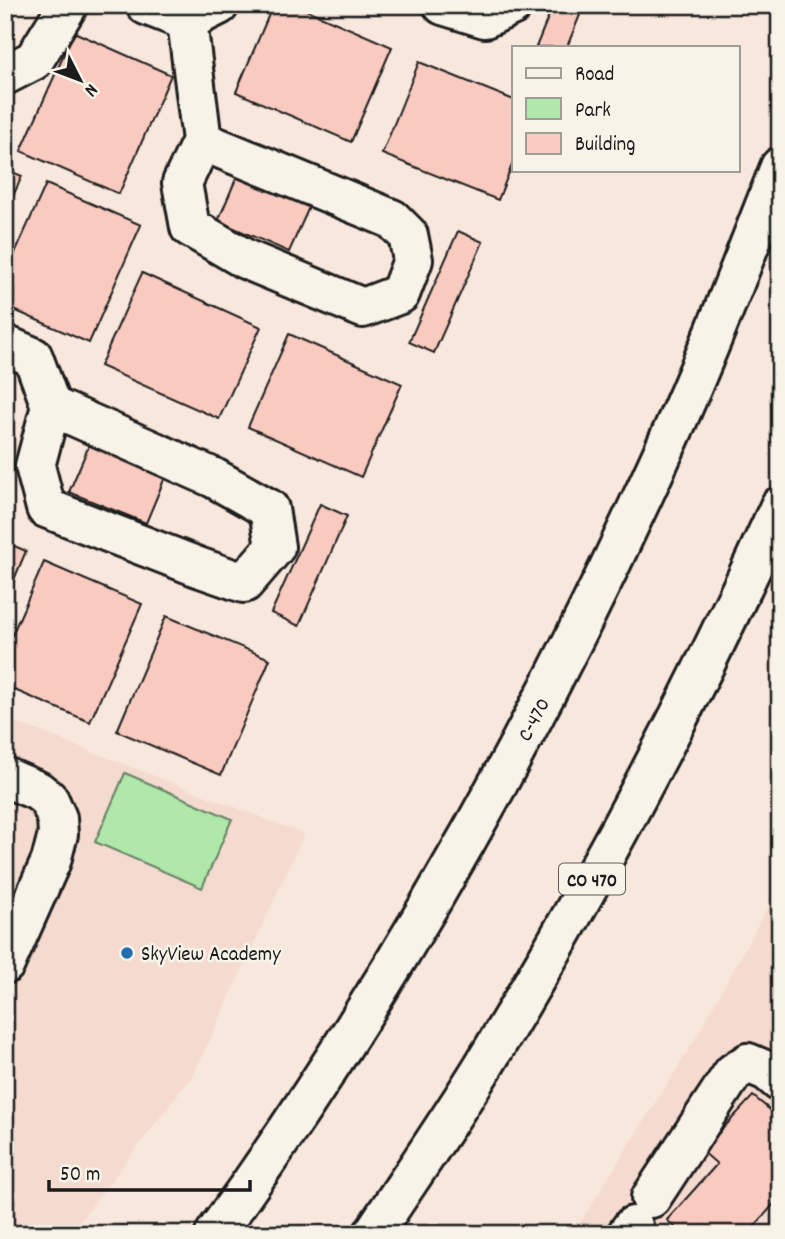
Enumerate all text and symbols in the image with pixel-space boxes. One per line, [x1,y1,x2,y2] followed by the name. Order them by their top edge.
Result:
[46,46,116,116] north arrow
[512,46,740,172] legend
[575,61,614,91] text: Road
[77,77,103,102] text: N
[575,97,611,127] text: Park
[575,131,635,161] text: Building
[512,693,560,748] street label: C-470
[559,864,625,894] road number: CO 470
[141,941,281,971] place label: SkyView Academy
[119,945,135,961] marker: SkyView Academy
[49,1148,250,1192] scale bar
[60,1161,100,1191] text: 50 m

